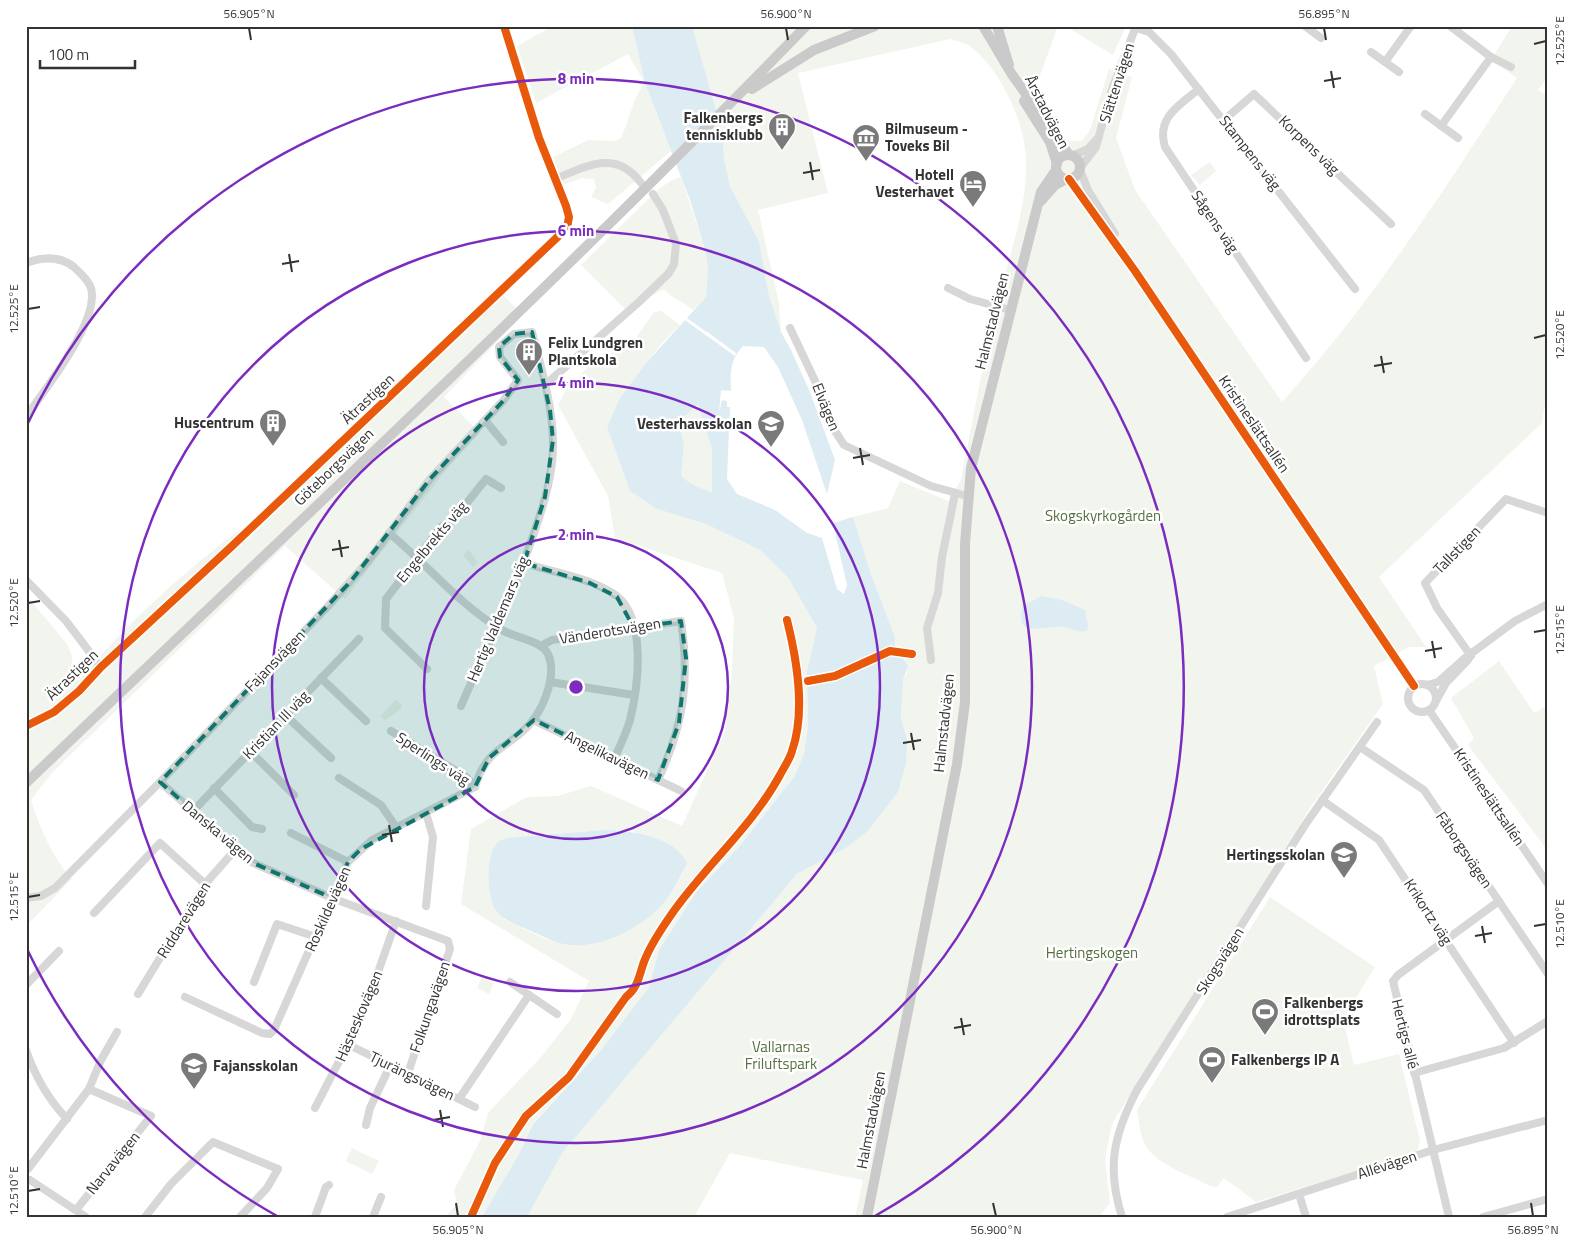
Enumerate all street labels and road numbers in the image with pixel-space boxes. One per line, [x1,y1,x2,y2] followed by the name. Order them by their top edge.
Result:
[1093,40,1140,126] street label: Slättenvägen
[1019,71,1076,153] street label: Årstadvägen
[1273,109,1345,180] street label: Korpens väg
[1214,110,1287,195] street label: Stampens väg
[1186,186,1245,258] street label: Sågens väg
[968,270,1015,372] street label: Halmstadvägen
[336,368,399,429] street label: Ätrastigen
[1213,370,1296,477] street label: Kristineslättsallén
[806,379,846,434] street label: Elvägen
[288,422,379,511] street label: Göteborgsvägen
[390,496,473,588] street label: Engelbrekts väg
[1428,520,1486,579] street label: Tallstigen
[461,552,535,685] street label: Hertig Valdemars väg
[558,611,662,650] street label: Vänderotsvägen
[239,624,310,697] street label: Fajansvägen
[40,644,103,706] street label: Ätrastigen
[927,672,960,774] street label: Halmstadvägen
[237,685,315,764] street label: Kristian III väg
[561,724,653,785] street label: Angelikavägen
[392,726,475,791] street label: Sperlings väg
[1448,743,1531,850] street label: Kristineslättsallén
[177,794,259,869] street label: Danska vägen
[1430,807,1499,893] street label: Fåborgsvägen
[298,862,357,955] street label: Roskildevägen
[1398,874,1459,950] street label: Krikortz väg
[151,877,216,962] street label: Riddarevägen
[1190,923,1249,999] street label: Skogsvägen
[403,958,456,1056] street label: Folkungavägen
[329,967,388,1065] street label: Hästeskovägen
[1386,996,1425,1071] street label: Hertigs allé
[366,1045,459,1106] street label: Tjurängsvägen
[850,1069,891,1171] street label: Halmstadvägen
[80,1126,145,1199] street label: Narvavägen
[1354,1144,1420,1185] street label: Allévägen

